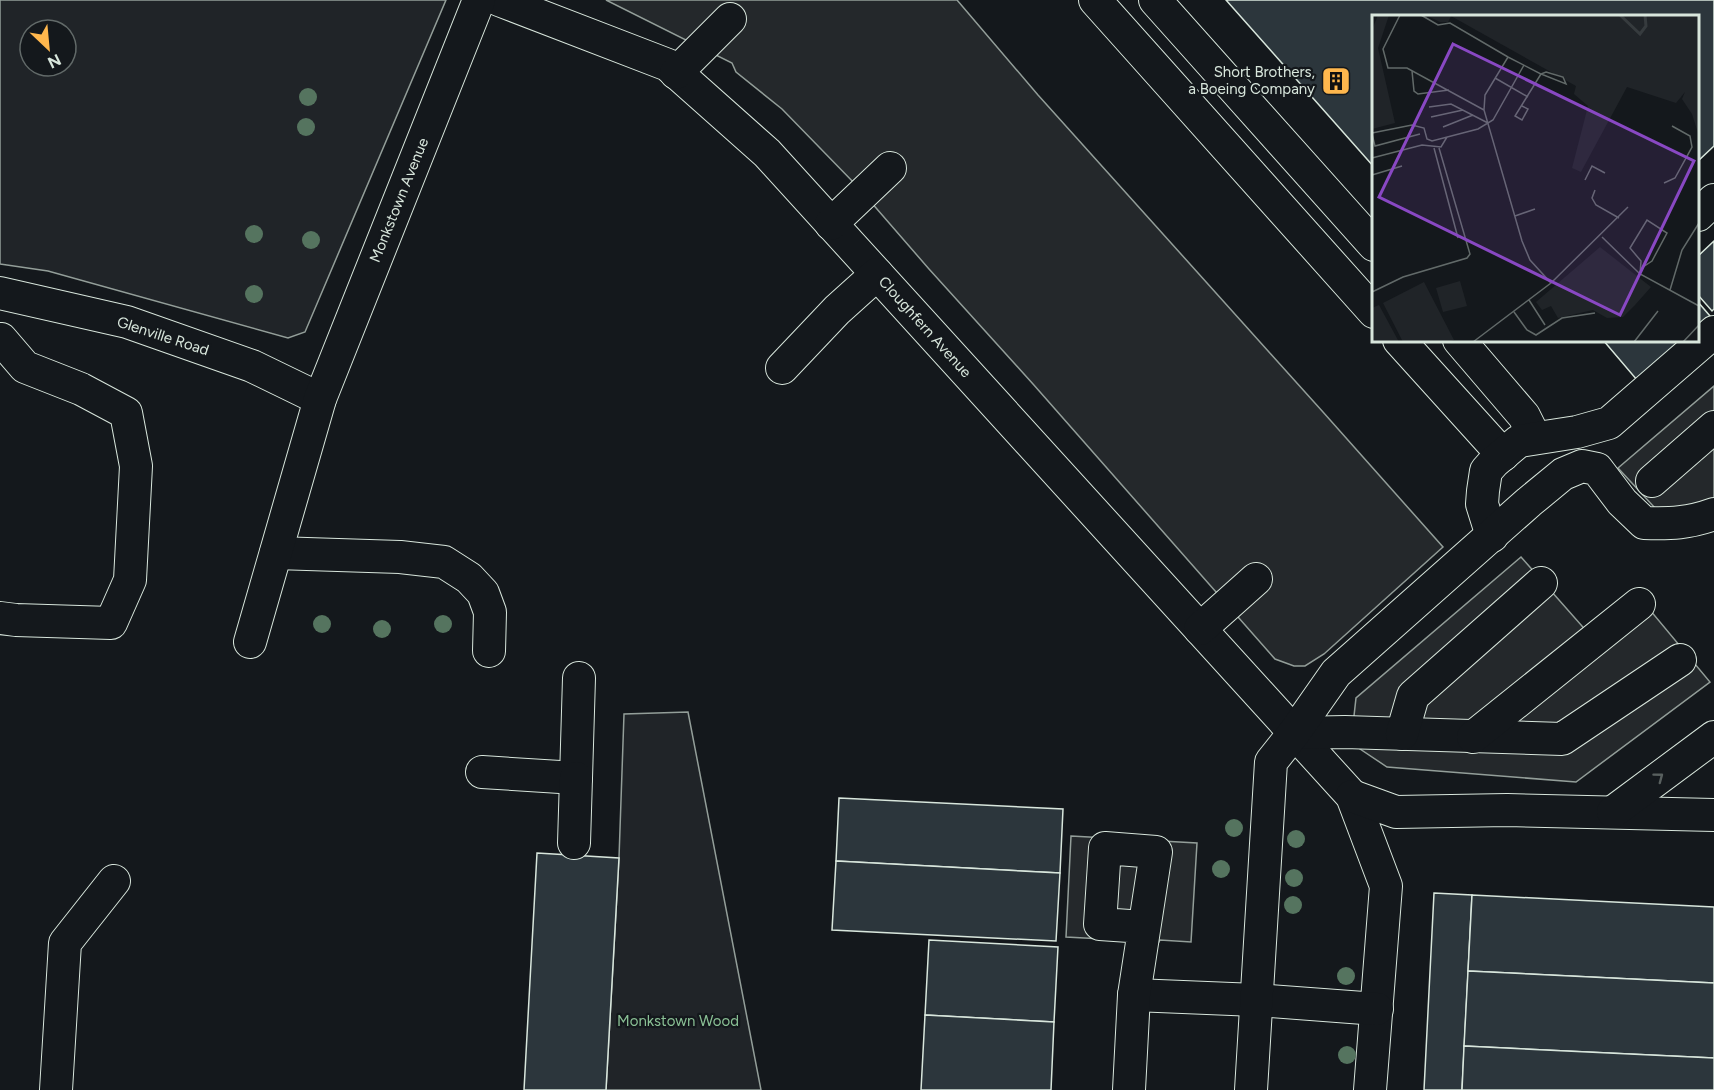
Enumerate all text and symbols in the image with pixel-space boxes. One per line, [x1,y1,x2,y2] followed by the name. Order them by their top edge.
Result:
[1372,15,1699,342] inset map
[18,18,78,78] north arrow
[45,50,64,72] text: N
[1188,63,1315,98] place label: Short Brothers, a Boeing Company
[1320,65,1352,97] building icon: Short Brothers, a Boeing Company
[366,135,432,265] street label: Monkstown Avenue
[875,273,975,381] street label: Cloughfern Avenue
[115,313,211,359] street label: Glenville Road
[1653,774,1664,785] one-way arrow
[617,1012,739,1030] park label: Monkstown Wood

